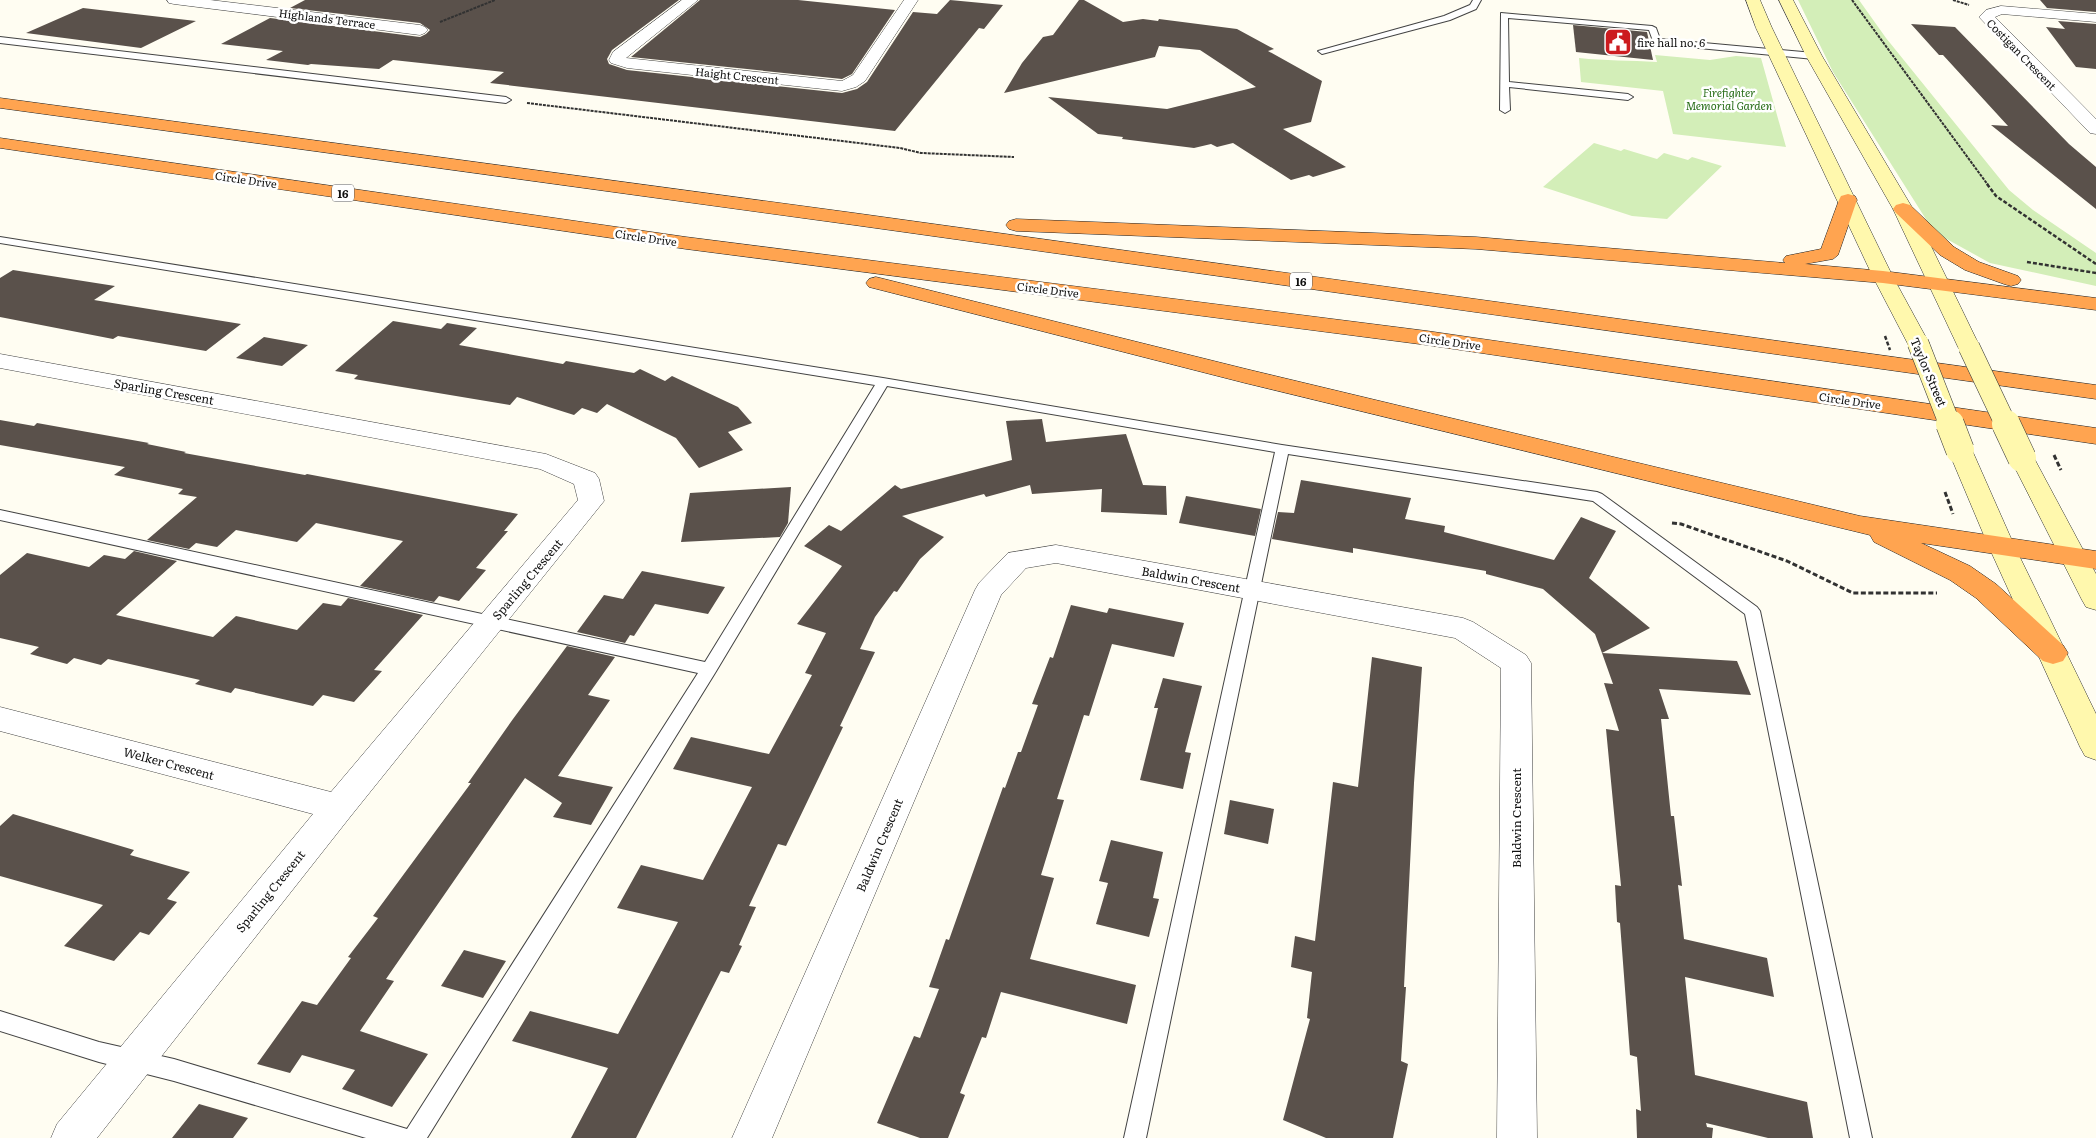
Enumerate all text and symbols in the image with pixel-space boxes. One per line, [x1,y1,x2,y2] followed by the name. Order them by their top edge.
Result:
[278,4,376,32] street label: Highlands Terrace
[1984,15,2061,94] street label: Costigan Crescent
[1603,27,1633,57] public building icon: fire hall no. 6
[1637,34,1705,50] place label: fire hall no. 6
[694,63,780,87] street label: Haight Crescent
[1686,84,1773,113] park label: Firefighter Memorial Garden
[214,167,278,191] street label: Circle Drive
[332,184,354,202] road number: 16
[614,225,678,249] street label: Circle Drive
[1290,272,1312,290] road number: 16
[1016,277,1080,301] street label: Circle Drive
[1418,329,1482,353] street label: Circle Drive
[1906,335,1952,410] street label: Taylor Street
[113,373,216,409] street label: Sparling Crescent
[1818,388,1882,412] street label: Circle Drive
[488,534,567,624] street label: Sparling Crescent
[1140,561,1242,597] street label: Baldwin Crescent
[122,742,217,784] street label: Welker Crescent
[1507,768,1525,868] street label: Baldwin Crescent
[851,795,907,895] street label: Baldwin Crescent
[231,846,309,936] street label: Sparling Crescent

